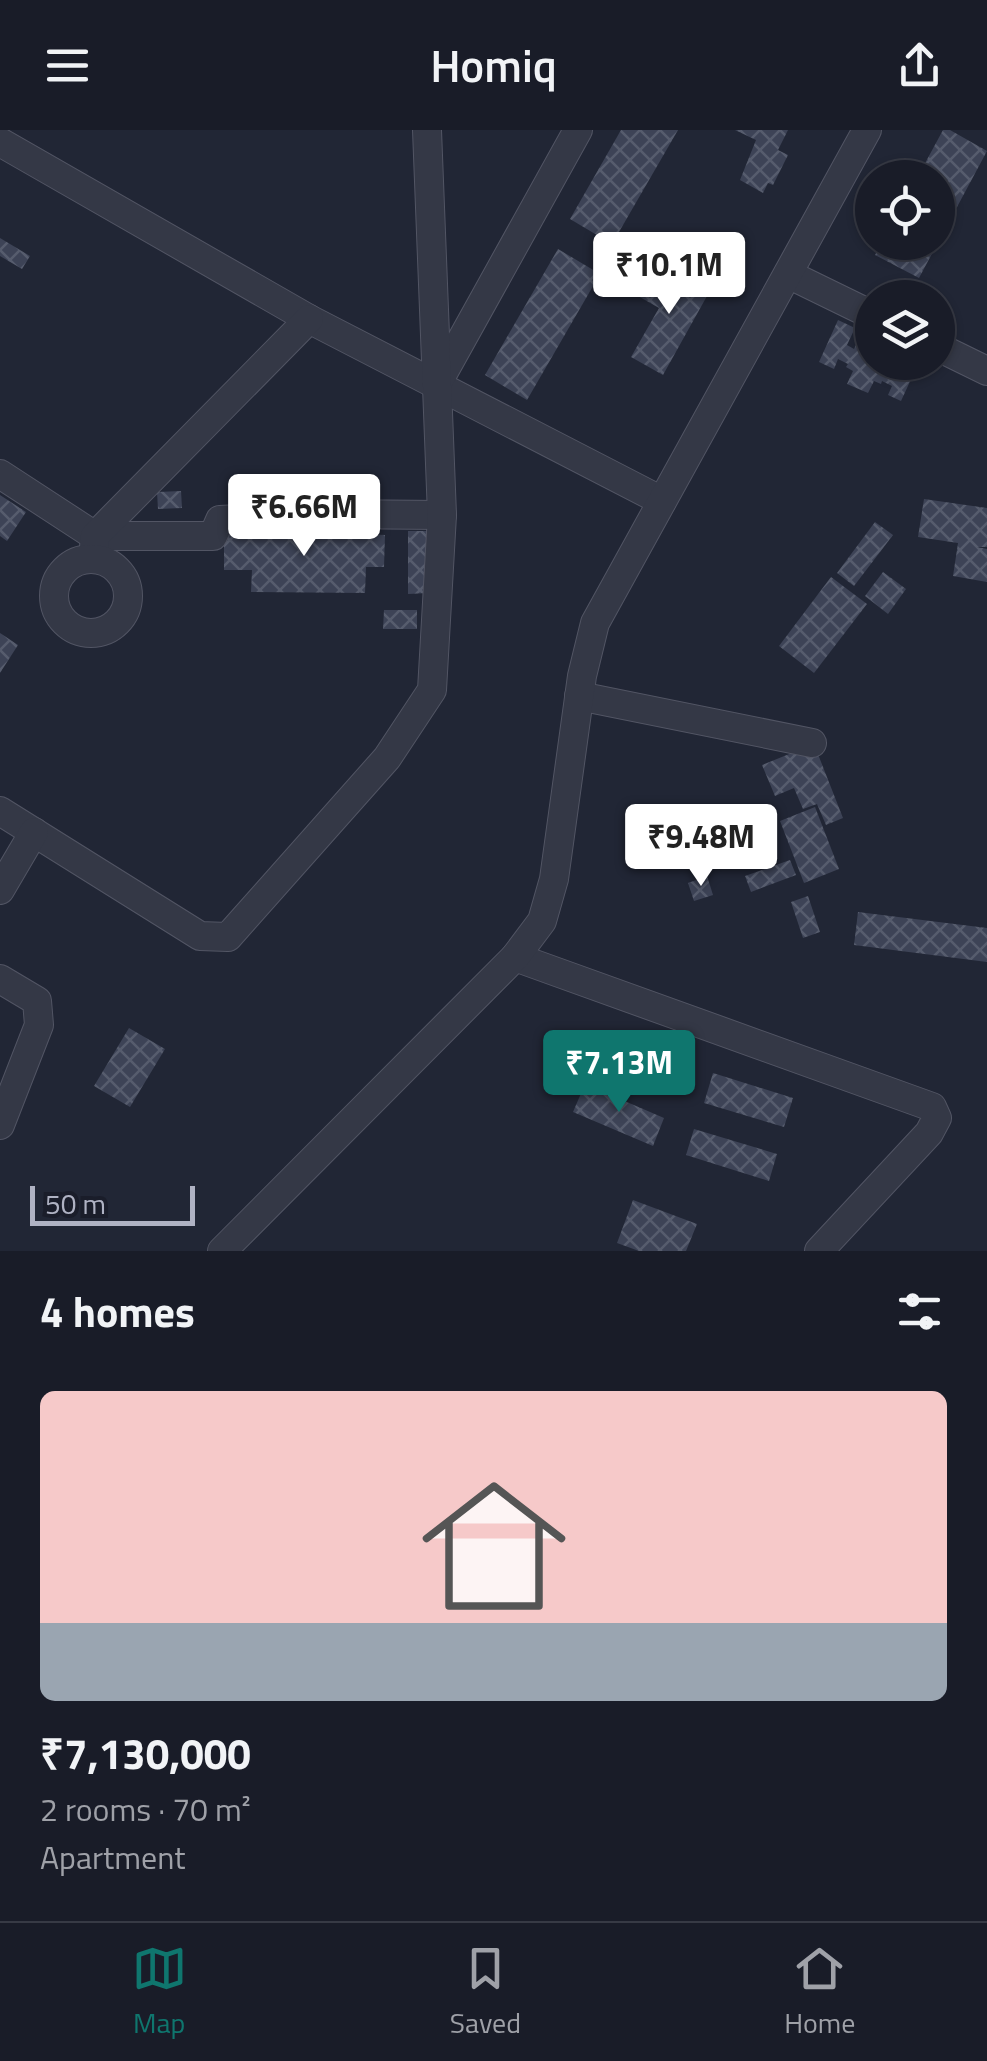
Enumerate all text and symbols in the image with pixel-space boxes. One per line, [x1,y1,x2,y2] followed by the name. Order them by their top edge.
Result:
[430,31,557,99] text: Homiq
[40,38,95,93] icon: menu
[892,38,947,93] icon: share
[855,160,955,380] map controls
[855,160,955,260] button: locate
[588,232,750,317] pin: ₹10.1M
[615,240,723,288] text: ₹10.1M
[855,280,955,380] button: layers
[223,474,385,559] pin: ₹6.66M
[250,482,358,530] text: ₹6.66M
[620,804,782,889] pin: ₹9.48M
[647,812,755,860] text: ₹9.48M
[538,1030,700,1115] pin: ₹7.13M
[565,1038,673,1086] text: ₹7.13M
[30,1181,195,1226] scale bar
[45,1182,106,1225] text: 50 m
[40,1279,195,1343] text: 4 homes
[892,1284,947,1339] icon: filters
[404,1456,584,1636] icon: home
[40,1721,251,1785] text: ₹7,130,000
[40,1785,251,1833] text: 2 rooms · 70 m²
[40,1833,186,1881] text: Apartment
[132,1941,187,2044] tab: Map
[450,1941,521,2044] tab: Saved
[784,1941,855,2044] tab: Home

